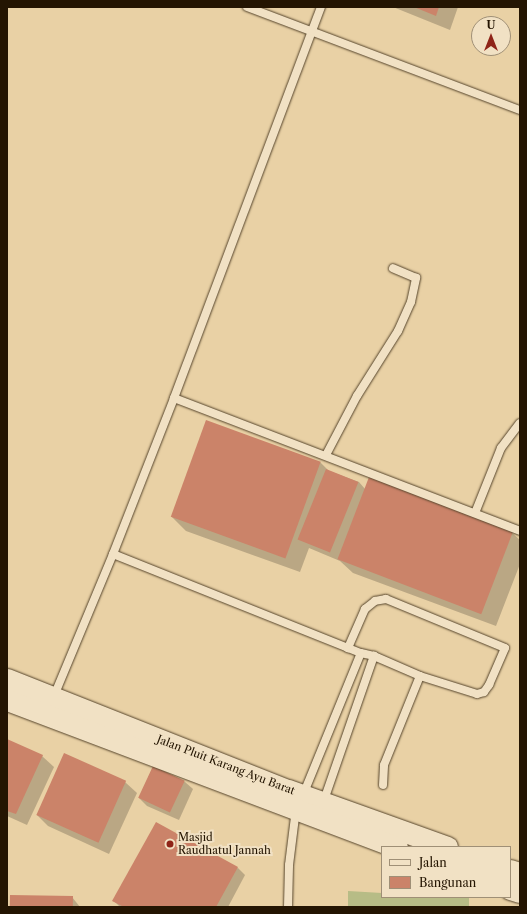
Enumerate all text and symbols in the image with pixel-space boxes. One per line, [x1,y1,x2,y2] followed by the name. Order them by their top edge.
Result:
[471,16,511,56] north arrow
[487,18,495,32] text: U
[155,732,297,798] street label: Jalan Pluit Karang Ayu Barat
[178,831,271,857] place label: Masjid Raudhatul Jannah
[165,839,175,849] marker: Masjid Raudhatul Jannah
[381,846,511,898] legend
[419,855,447,870] text: Jalan
[419,875,476,890] text: Bangunan

